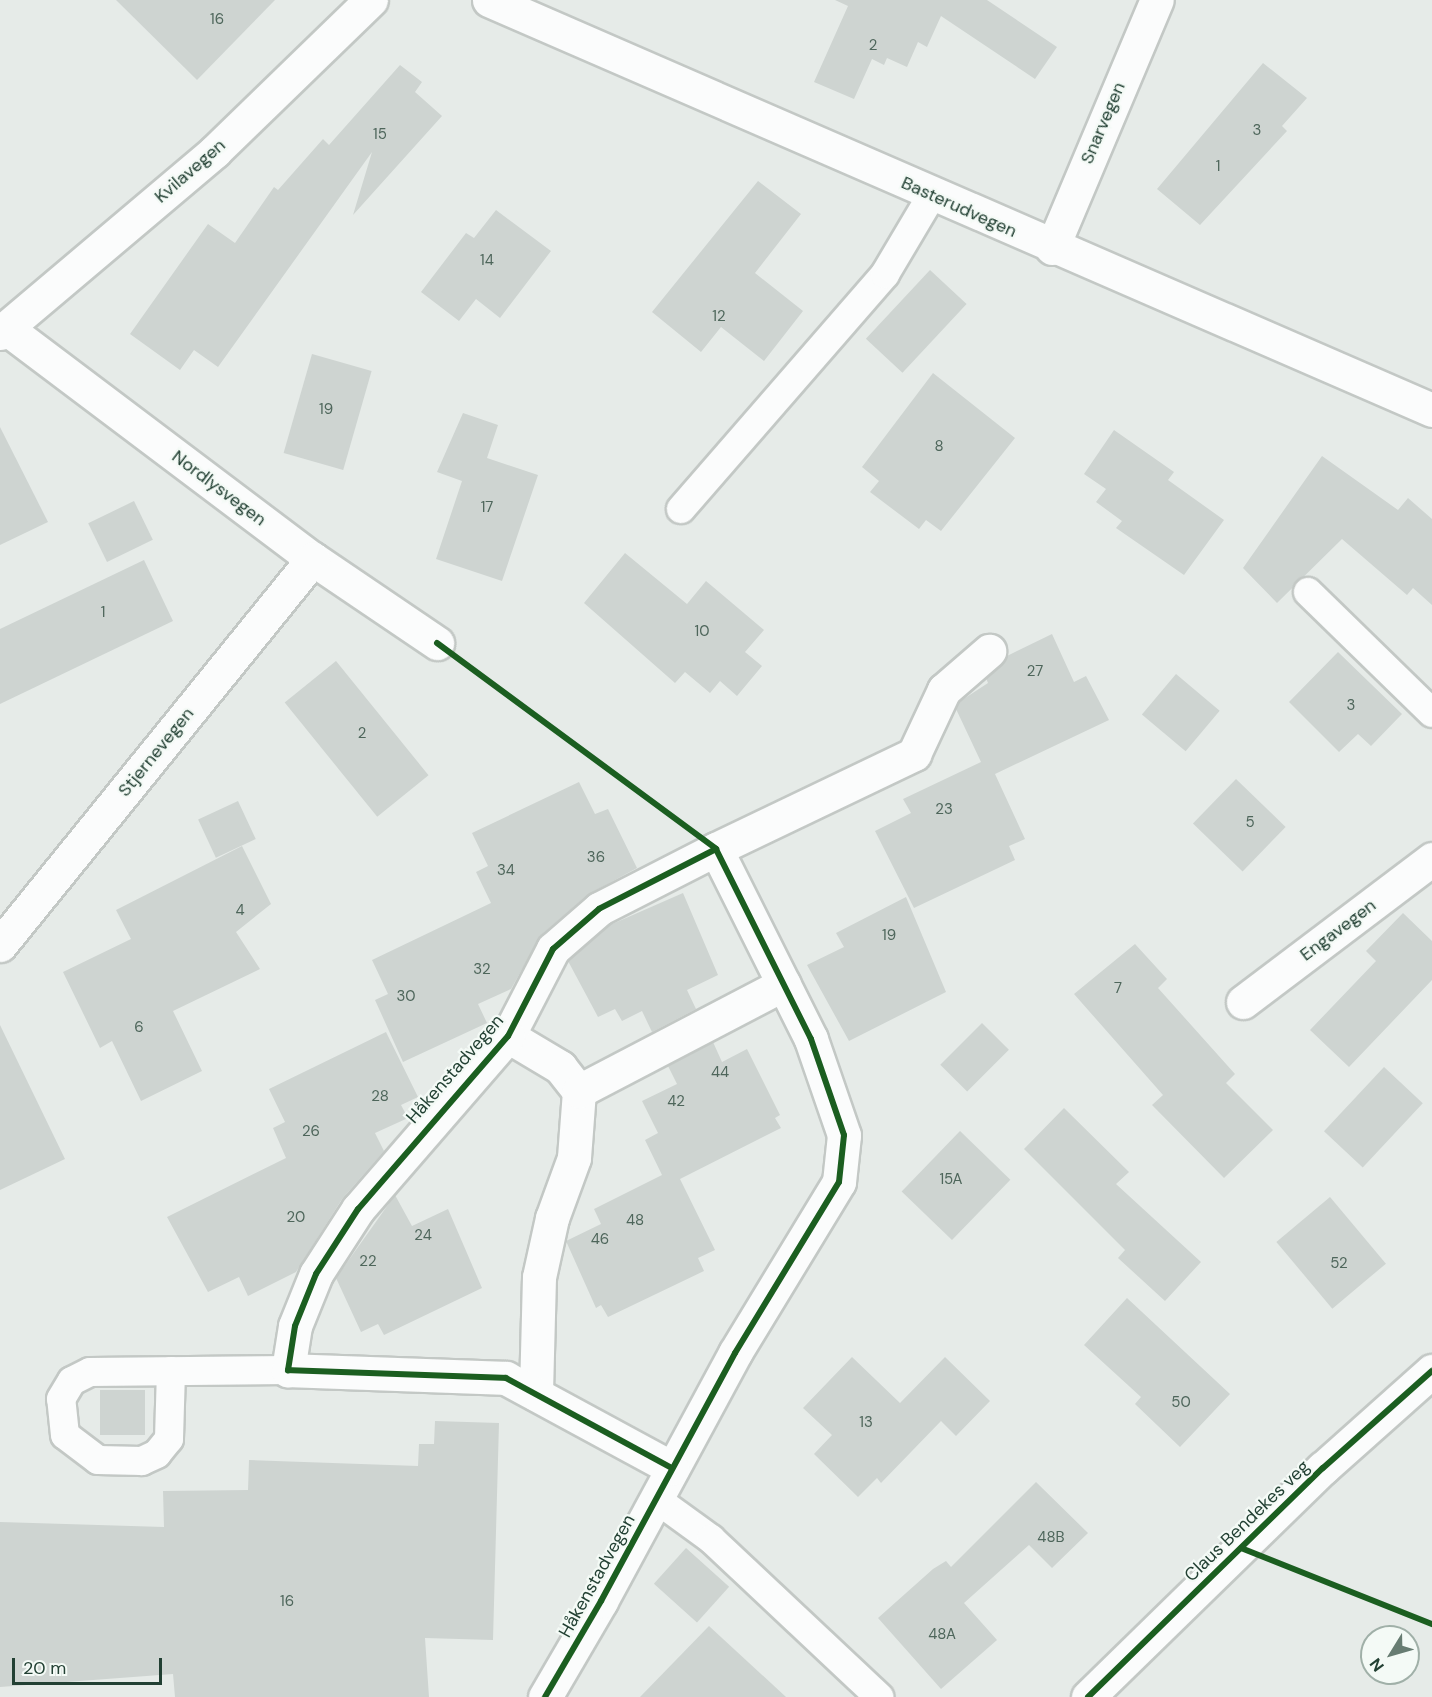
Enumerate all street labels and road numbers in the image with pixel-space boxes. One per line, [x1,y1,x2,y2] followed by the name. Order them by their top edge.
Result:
[1076,79,1130,167] street label: Snarvegen
[150,134,230,208] street label: Kvilavegen
[898,172,1020,242] street label: Basterudvegen
[168,446,270,530] street label: Nordlysvegen
[113,703,199,801] street label: Stjernevegen
[1296,894,1380,966] street label: Engavegen
[402,1010,508,1128] street label: Håkenstadvegen
[1180,1456,1314,1586] street label: Claus Bendekes veg
[554,1511,640,1641] street label: Håkenstadvegen

